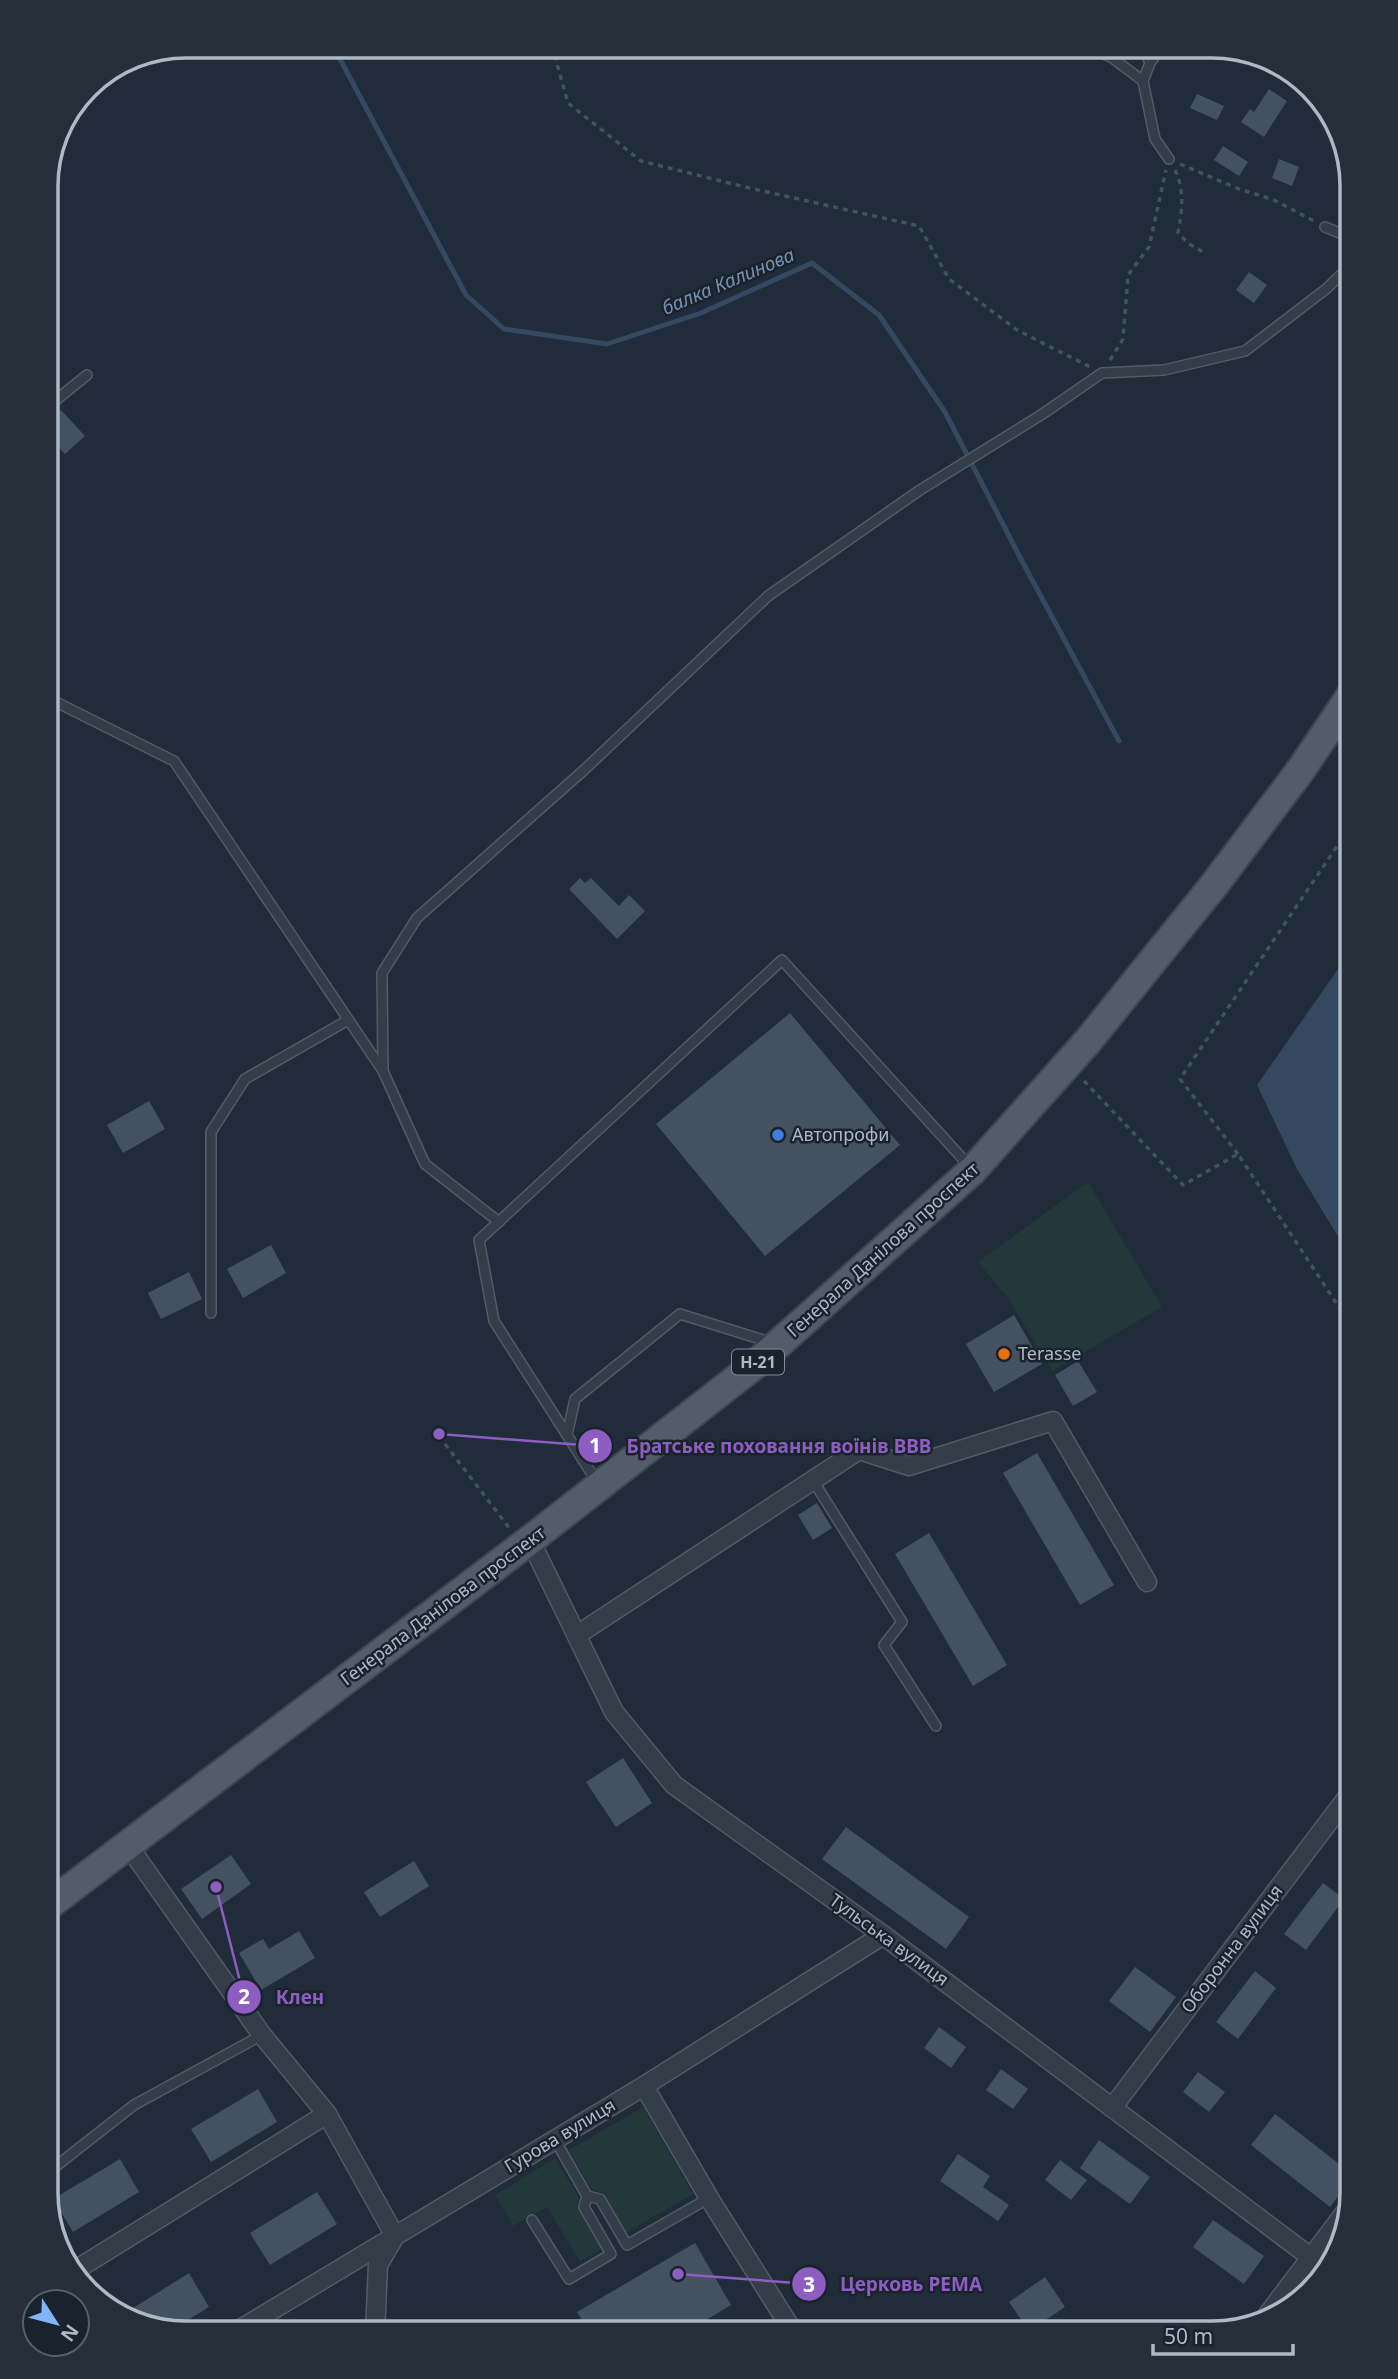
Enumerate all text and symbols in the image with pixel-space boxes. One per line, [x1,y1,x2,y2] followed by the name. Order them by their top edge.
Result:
[658,241,799,321] water label: балка Калинова
[792,1122,889,1146] place label: Автопрофи
[770,1127,786,1143] marker: Автопрофи
[781,1156,984,1342] street label: Генерала Данілова проспект
[1018,1341,1081,1365] place label: Terasse
[996,1346,1012,1362] marker: Terasse
[732,1350,784,1374] road number: Н-21
[578,1426,946,1466] callout: Братське поховання воїнів ВВВ
[589,1431,601,1459] text: 1
[627,1433,931,1459] text: Братське поховання воїнів ВВВ
[335,1520,550,1690] street label: Генерала Данілова проспект
[1175,1879,1287,2017] street label: Оборонна вулиця
[825,1888,954,1991] street label: Тульська вулиця
[226,1977,338,2017] callout: Клен
[238,1982,250,2010] text: 2
[276,1984,324,2010] text: Клен
[499,2092,620,2178] street label: Гурова вулиця
[791,2264,996,2304] callout: Церковь РЕМА
[803,2270,815,2298] text: 3
[840,2271,983,2297] text: Церковь РЕМА
[21,2288,91,2358] north arrow
[1153,2312,1293,2356] scale bar
[55,2319,85,2347] text: N
[1164,2322,1213,2350] text: 50 m

